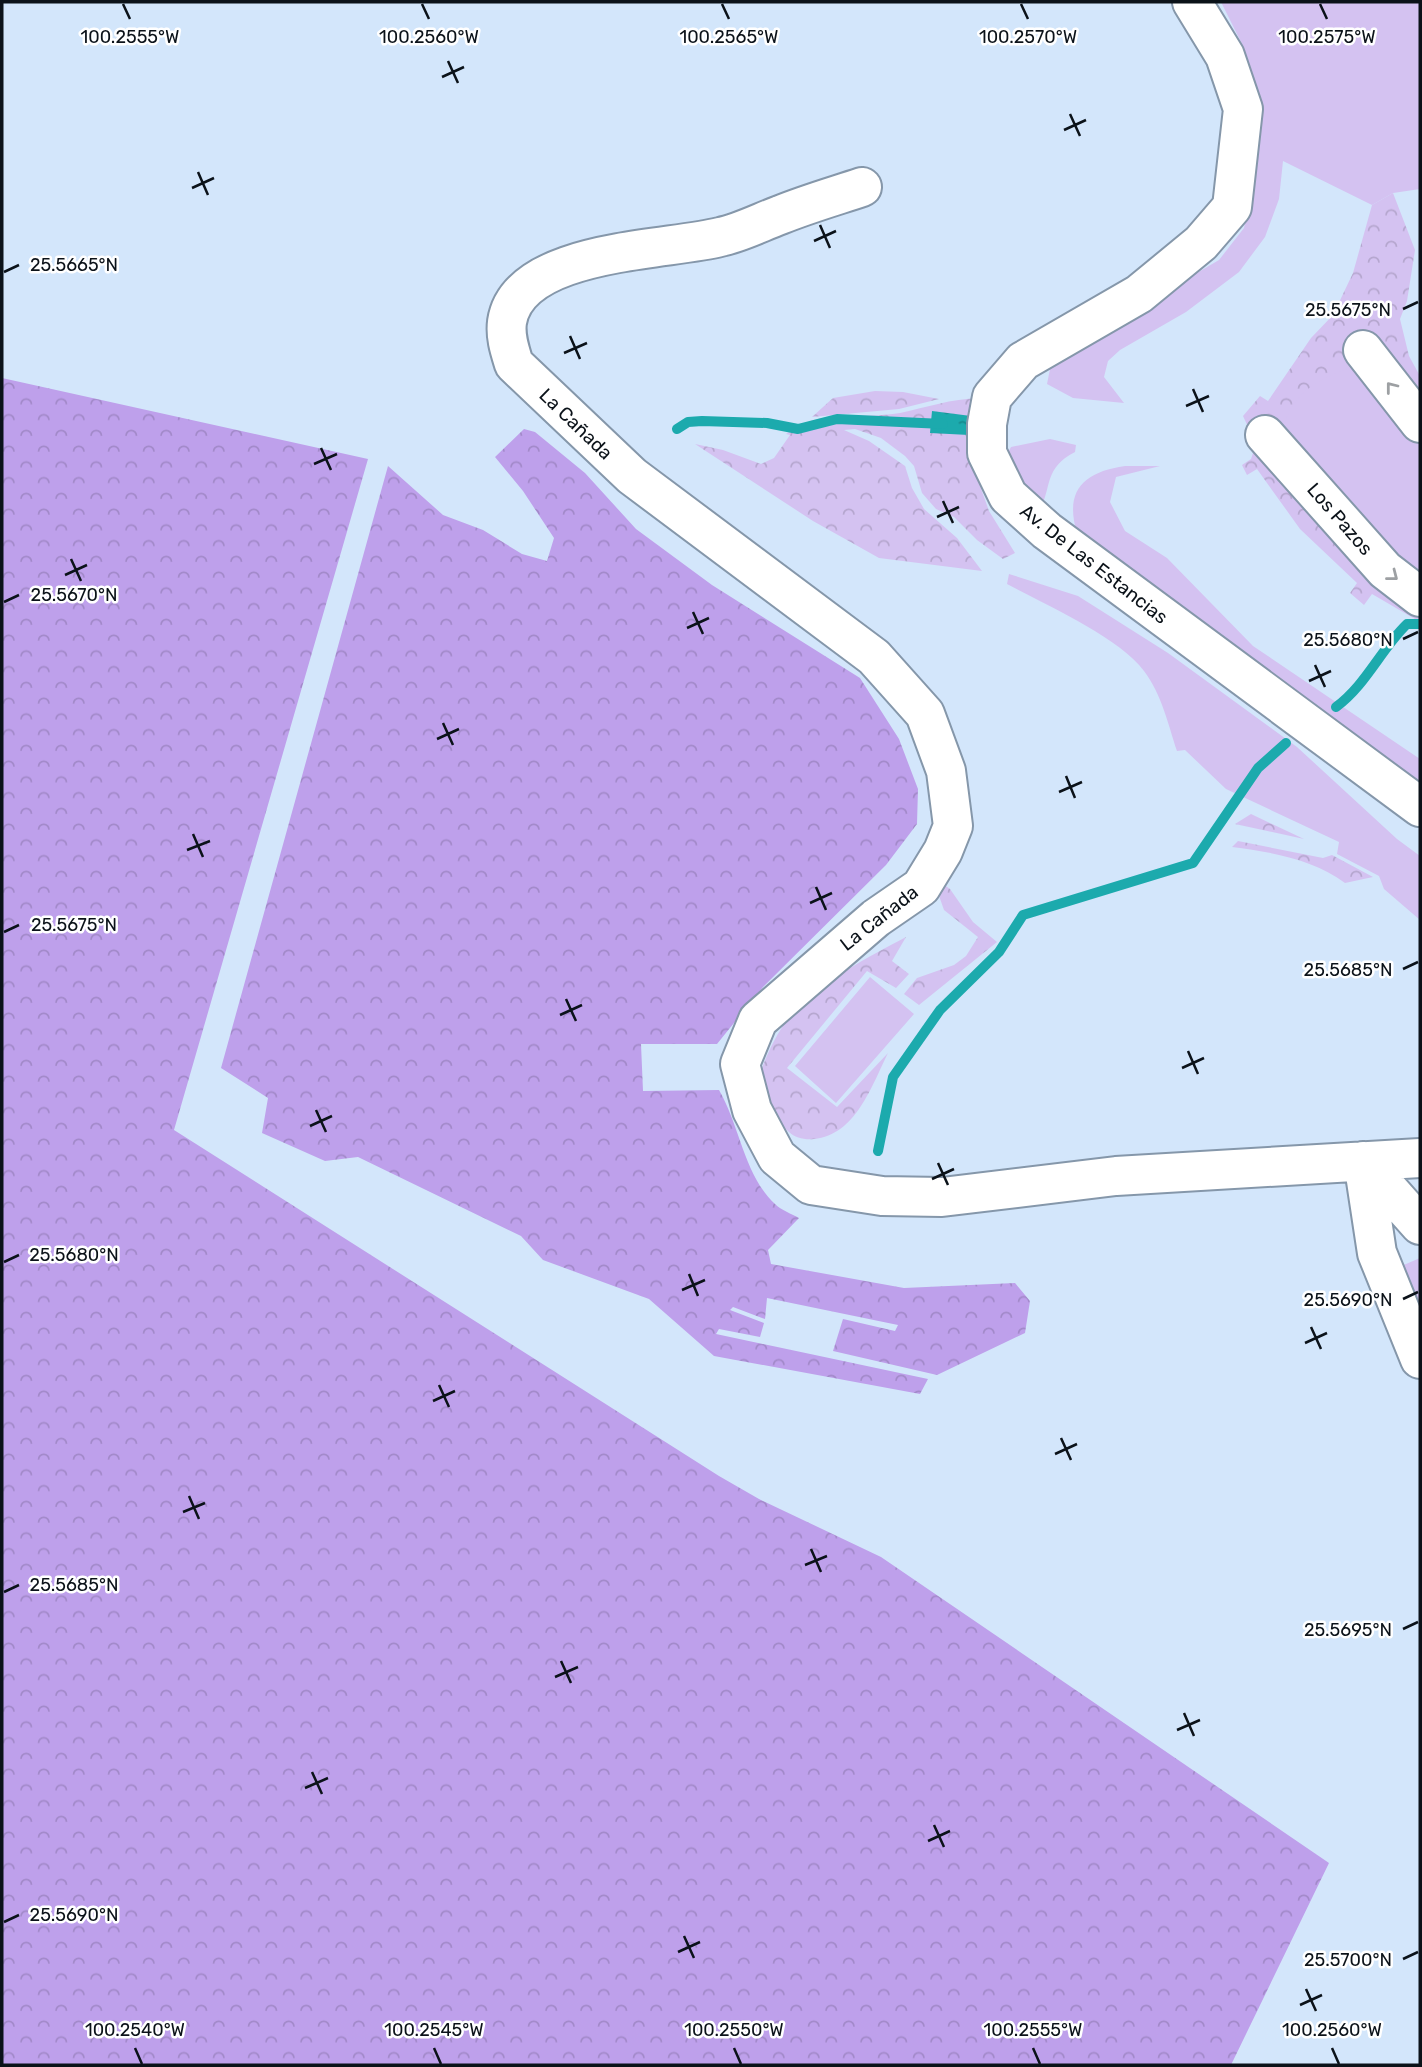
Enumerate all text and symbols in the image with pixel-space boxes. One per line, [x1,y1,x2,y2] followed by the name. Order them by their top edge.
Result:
[81,26,179,48] text: 100.2555°W
[379,26,479,48] text: 100.2560°W
[679,26,779,48] text: 100.2565°W
[979,26,1077,48] text: 100.2570°W
[1278,26,1376,48] text: 100.2575°W
[30,254,118,276] text: 25.5665°N
[1305,299,1391,321] text: 25.5675°N
[1387,382,1400,394] one-way arrow
[535,384,617,464] street label: La Cañada
[1302,478,1378,560] street label: Los Pazos
[1016,499,1172,629] street label: Av. De Las Estancias
[1385,568,1398,580] one-way arrow
[31,584,117,606] text: 25.5670°N
[1303,629,1393,651] text: 25.5680°N
[835,880,923,956] street label: La Cañada
[31,914,117,936] text: 25.5675°N
[1304,959,1392,981] text: 25.5685°N
[29,1244,119,1266] text: 25.5680°N
[1304,1289,1392,1311] text: 25.5690°N
[30,1574,118,1596] text: 25.5685°N
[1304,1619,1392,1641] text: 25.5695°N
[30,1904,118,1926] text: 25.5690°N
[1304,1949,1392,1971] text: 25.5700°N
[85,2019,185,2041] text: 100.2540°W
[384,2019,484,2041] text: 100.2545°W
[684,2019,784,2041] text: 100.2550°W
[984,2019,1082,2041] text: 100.2555°W
[1282,2019,1382,2041] text: 100.2560°W

